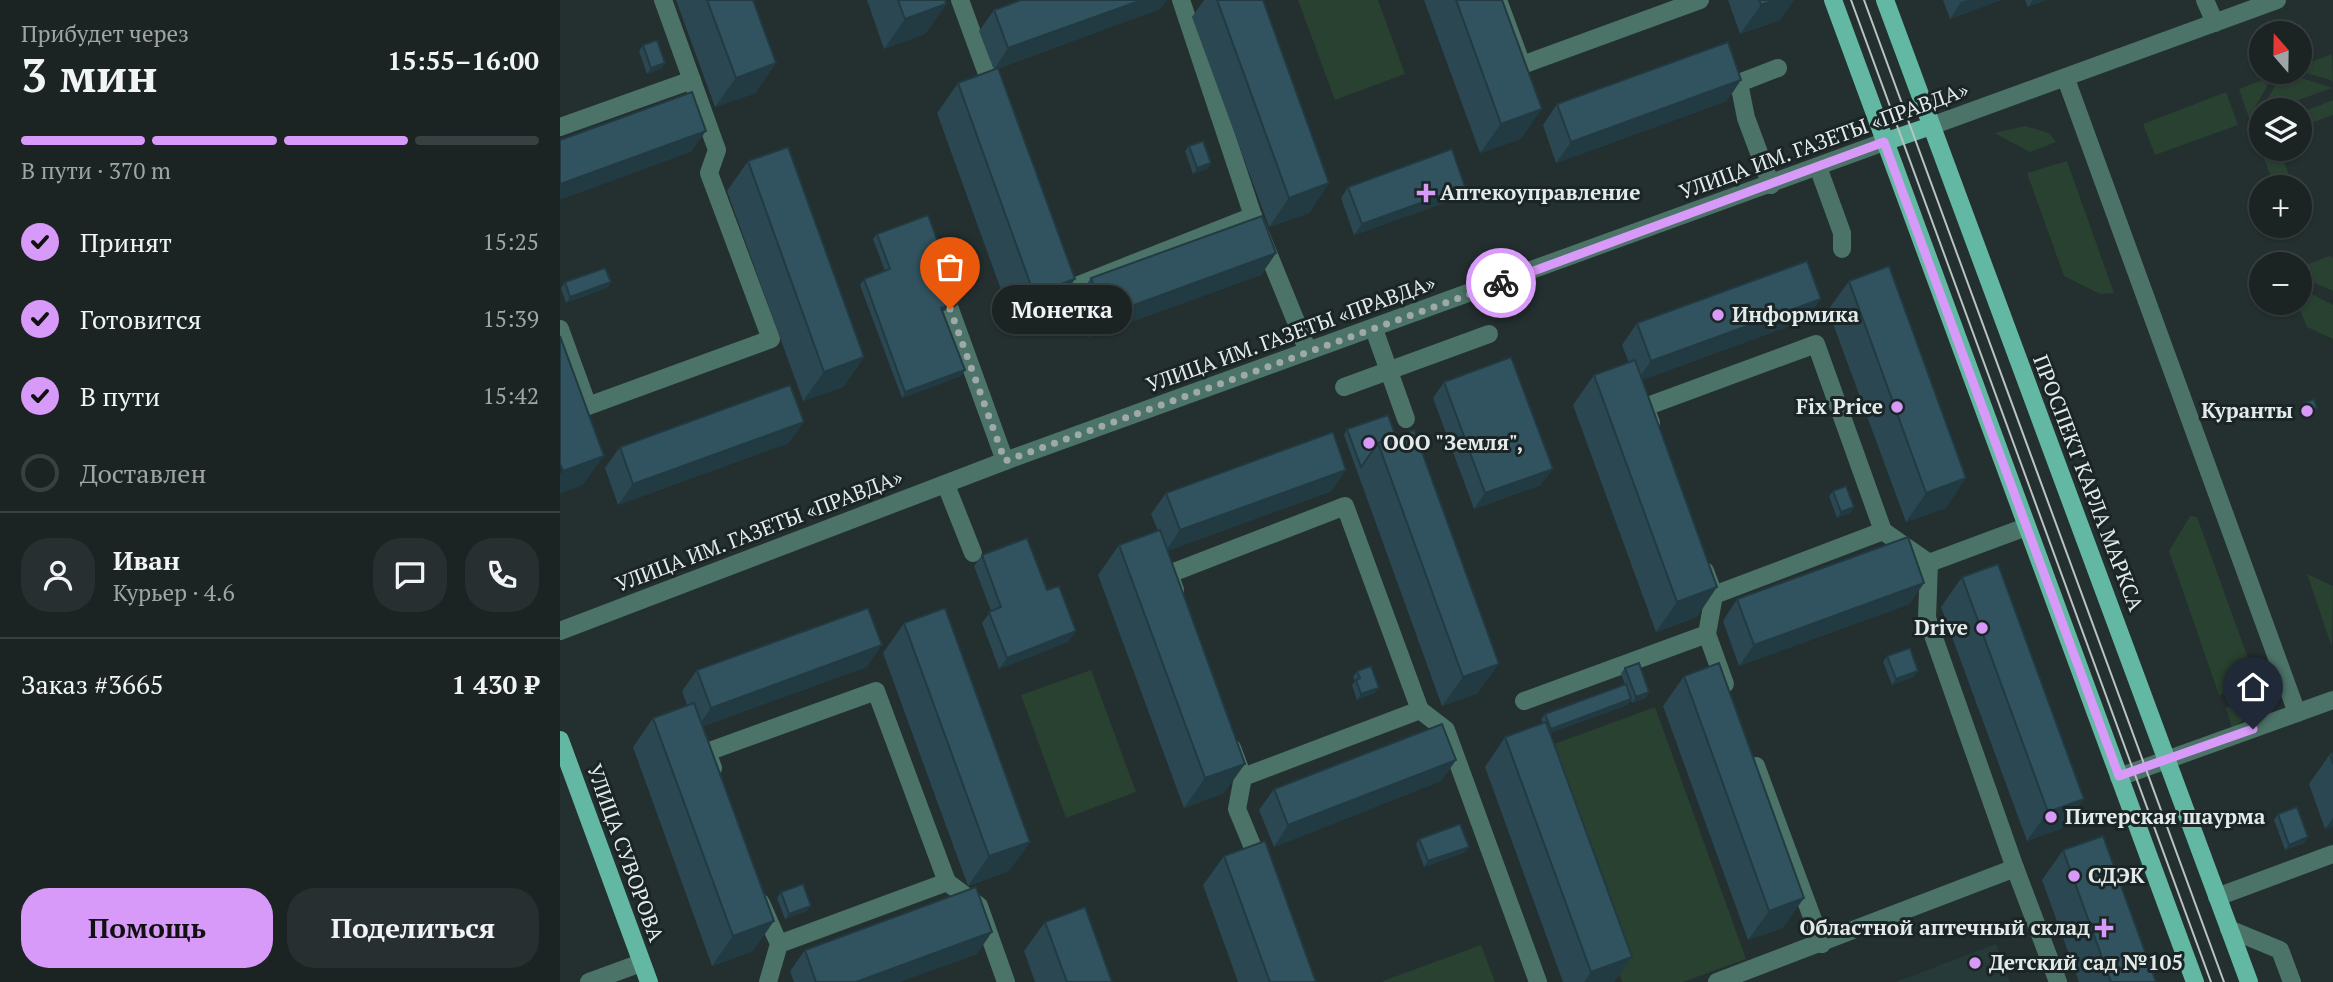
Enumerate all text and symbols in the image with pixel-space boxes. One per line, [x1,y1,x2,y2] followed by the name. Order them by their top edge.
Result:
[21,18,189,49] text: Прибудет через
[2249,21,2312,84] north arrow
[2249,21,2312,315] map controls
[387,43,539,77] text: 15:55–16:00
[21,44,158,105] text: 3 мин
[1675,75,1972,205] street label: УЛИЦА ИМ. ГАЗЕТЫ «ПРАВДА»
[2249,98,2312,161] button: layers
[21,155,171,186] text: В пути · 370 m
[2249,175,2312,238] button: +
[1440,178,1640,206] place label: Аптекоуправление
[1418,185,1434,201] marker: Аптекоуправление
[21,223,59,261] icon: check
[80,225,172,259] text: Принят
[482,226,539,257] text: 15:25
[920,237,980,309] pin
[931,248,969,286] icon: bag
[1466,248,1536,318] courier
[2249,252,2312,315] button: −
[1482,264,1520,302] icon: bike
[1142,268,1439,398] street label: УЛИЦА ИМ. ГАЗЕТЫ «ПРАВДА»
[992,284,1132,334] callout: Монетка
[1011,294,1113,325] text: Монетка
[21,300,59,338] icon: check
[1732,300,1859,328] place label: Информика
[80,302,202,336] text: Готовится
[482,303,539,334] text: 15:39
[1710,307,1726,323] marker: Информика
[2027,351,2151,615] street label: ПРОСПЕКТ КАРЛА МАРКСА
[21,377,59,415] icon: check
[80,379,160,413] text: В пути
[482,380,539,411] text: 15:42
[1796,392,1883,420] place label: Fix Price
[2201,396,2293,424] place label: Куранты
[1889,399,1905,415] marker: Fix Price
[2299,403,2315,419] marker: Куранты
[1383,428,1523,456] place label: ООО "Земля",
[1361,435,1377,451] marker: ООО "Земля",
[80,456,206,490] text: Доставлен
[611,462,906,598] street label: УЛИЦА ИМ. ГАЗЕТЫ «ПРАВДА»
[21,538,95,612] button: person
[373,538,447,612] button: chat
[465,538,539,612] button: phone
[113,543,180,577] text: Иван
[113,577,235,608] text: Курьер · 4.6
[1914,613,1968,641] place label: Drive
[1974,620,1990,636] marker: Drive
[2223,657,2283,729] pin
[21,667,164,701] text: Заказ #3665
[452,667,539,701] text: 1 430 ₽
[2234,668,2272,706] icon: home
[581,760,671,946] street label: УЛИЦА СУВОРОВА
[2065,802,2266,830] place label: Питерская шаурма
[2043,809,2059,825] marker: Питерская шаурма
[2088,861,2145,889] place label: СДЭК
[2066,868,2082,884] marker: СДЭК
[21,888,273,968] button: Помощь
[287,888,539,968] button: Поделиться
[1800,913,2090,941] place label: Областной аптечный склад
[2096,920,2112,936] marker: Областной аптечный склад
[1989,948,2183,976] place label: Детский сад №105
[1967,955,1983,971] marker: Детский сад №105

